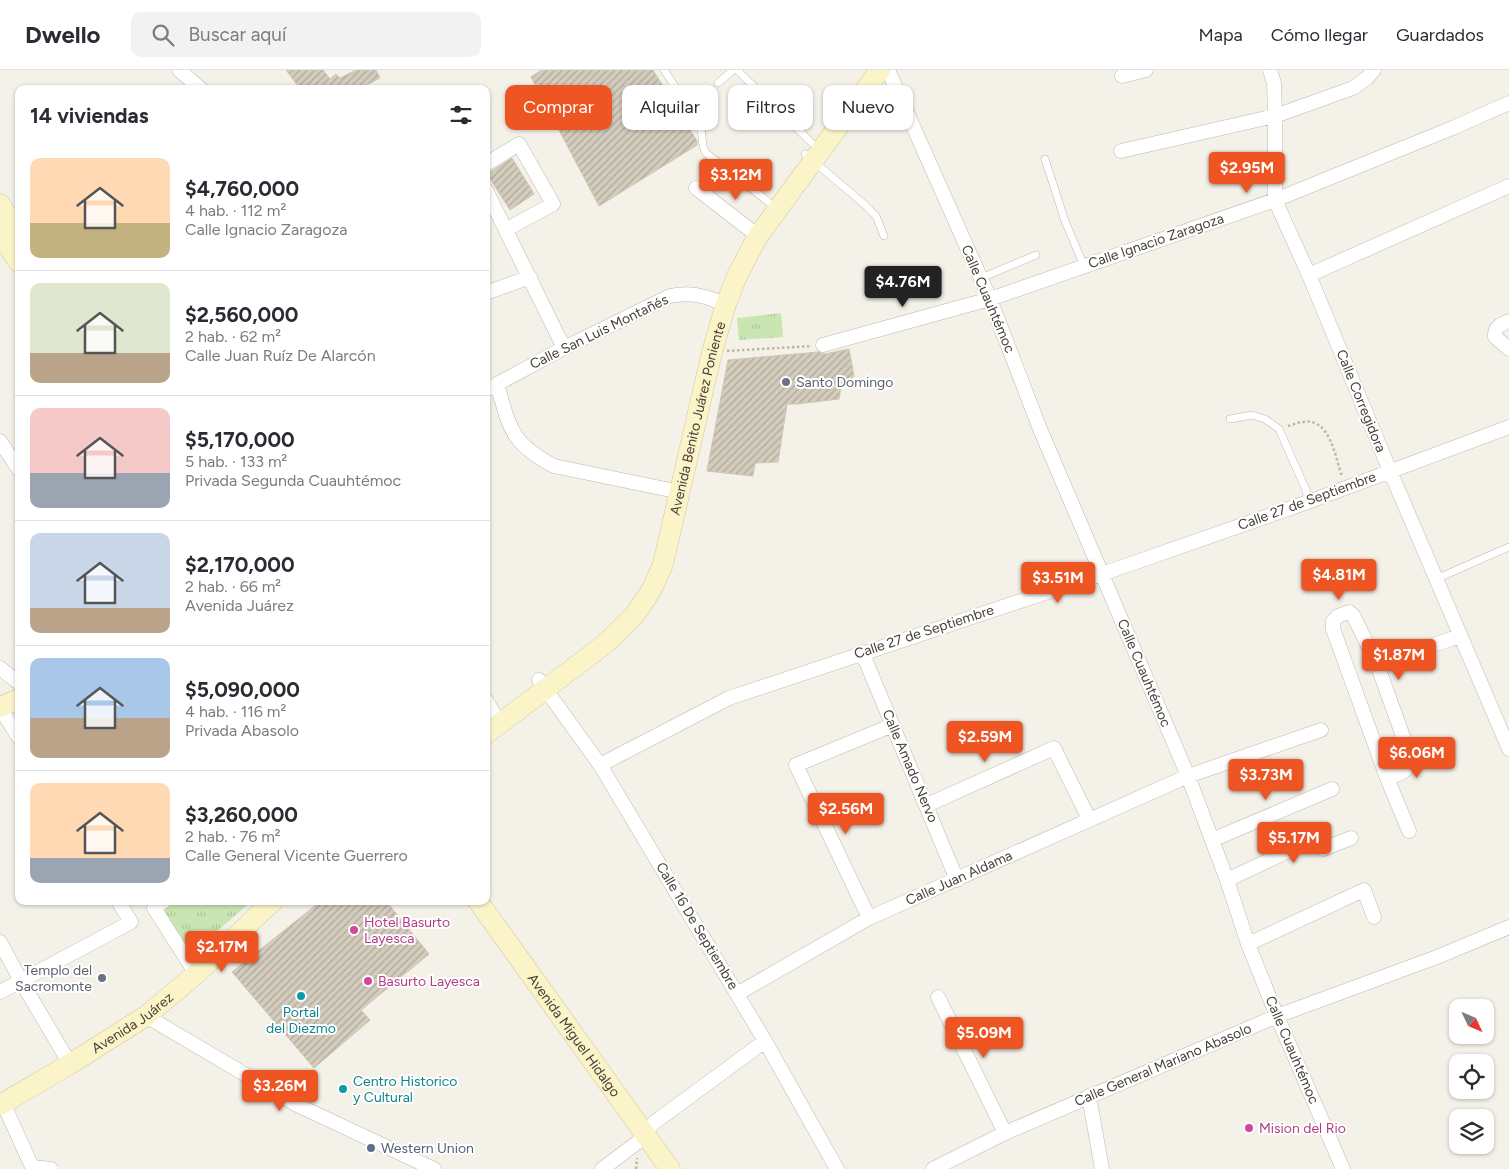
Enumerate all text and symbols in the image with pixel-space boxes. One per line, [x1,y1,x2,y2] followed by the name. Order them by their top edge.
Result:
[131,12,481,57] search box
[25,20,101,49] text: Dwello
[149,21,177,49] icon: search
[189,23,286,46] text: Buscar aquí
[1198,24,1243,46] text: Mapa
[1271,24,1368,46] text: Cómo llegar
[1396,24,1484,46] text: Guardados
[505,85,612,130] chip: Comprar
[622,85,718,130] chip: Alquilar
[728,85,813,130] chip: Filtros
[823,85,913,130] chip: Nuevo
[447,101,475,129] icon: filters
[30,103,149,128] text: 14 viviendas
[1206,152,1288,194] pin: $2.95M
[695,158,777,201] pin: $3.12M
[1220,158,1274,177] text: $2.95M
[710,165,762,184] text: $3.12M
[185,176,299,201] text: $4,760,000
[70,178,130,238] icon: home
[185,201,286,220] text: 4 hab. · 112 m²
[1086,210,1226,272] street label: Calle Ignacio Zaragoza
[185,220,348,239] text: Calle Ignacio Zaragoza
[958,242,1019,356] street label: Calle Cuauhtémoc
[862,266,944,308] pin: $4.76M
[876,272,930,291] text: $4.76M
[527,291,671,373] street label: Calle San Luis Montañés
[185,302,298,327] text: $2,560,000
[70,303,130,363] icon: home
[666,319,729,517] street label: Avenida Benito Juárez Poniente
[185,327,281,346] text: 2 hab. · 62 m²
[185,346,376,365] text: Calle Juan Ruíz De Alarcón
[1333,347,1389,455] street label: Calle Corregidora
[796,374,893,391] place label: Santo Domingo
[780,376,792,388] marker: Santo Domingo
[185,427,295,452] text: $5,170,000
[70,428,130,488] icon: home
[185,452,287,471] text: 5 hab. · 133 m²
[1236,468,1379,534] street label: Calle 27 de Septiembre
[185,471,401,490] text: Privada Segunda Cuauhtémoc
[185,552,295,577] text: $2,170,000
[70,553,130,613] icon: home
[1298,558,1380,601] pin: $4.81M
[1017,562,1099,604] pin: $3.51M
[1312,565,1366,584] text: $4.81M
[1032,568,1084,587] text: $3.51M
[185,577,281,596] text: 2 hab. · 66 m²
[185,596,294,615] text: Avenida Juárez
[852,601,996,663] street label: Calle 27 de Septiembre
[1114,616,1175,730] street label: Calle Cuauhtémoc
[1358,638,1440,681] pin: $1.87M
[1373,645,1425,664] text: $1.87M
[185,677,300,702] text: $5,090,000
[70,678,130,738] icon: home
[185,702,286,721] text: 4 hab. · 116 m²
[878,707,942,825] street label: Calle Amado Nervo
[944,720,1026,763] pin: $2.59M
[185,721,299,740] text: Privada Abasolo
[958,727,1012,746] text: $2.59M
[1376,736,1458,779] pin: $6.06M
[1389,743,1445,762] text: $6.06M
[1225,758,1307,801] pin: $3.73M
[1239,765,1293,784] text: $3.73M
[805,792,887,835] pin: $2.56M
[819,799,873,818] text: $2.56M
[185,802,298,827] text: $3,260,000
[70,803,130,863] icon: home
[1253,822,1335,864] pin: $5.17M
[185,827,281,846] text: 2 hab. · 76 m²
[1268,828,1320,847] text: $5.17M
[185,846,408,865] text: Calle General Vicente Guerrero
[903,847,1015,909] street label: Calle Juan Aldama
[652,859,742,993] street label: Calle 16 De Septiembre
[364,914,450,947] place label: Hotel Basurto Layesca
[348,924,360,936] marker: Hotel Basurto Layesca
[181,930,263,973] pin: $2.17M
[196,937,248,956] text: $2.17M
[15,962,92,995] place label: Templo del Sacromonte
[524,970,624,1100] street label: Avenida Miguel Hidalgo
[96,972,108,984] marker: Templo del Sacromonte
[378,973,480,990] place label: Basurto Layesca
[362,975,374,987] marker: Basurto Layesca
[88,988,177,1057] street label: Avenida Juárez
[295,990,307,1002] marker: Portal del Diezmo
[1262,993,1323,1107] street label: Calle Cuauhtémoc
[1449,999,1494,1044] north arrow
[1449,999,1494,1154] map controls
[266,1004,336,1037] place label: Portal del Diezmo
[943,1016,1025,1059] pin: $5.09M
[1072,1020,1254,1110] street label: Calle General Mariano Abasolo
[956,1023,1012,1042] text: $5.09M
[1449,1054,1494,1099] button: locate
[239,1070,321,1112] pin: $3.26M
[353,1073,458,1106] place label: Centro Historico y Cultural
[253,1076,307,1095] text: $3.26M
[337,1083,349,1095] marker: Centro Historico y Cultural
[1449,1109,1494,1154] button: layers
[1259,1120,1346,1137] place label: Mision del Rio
[1243,1122,1255,1134] marker: Mision del Rio
[381,1140,474,1157] place label: Western Union
[365,1142,377,1154] marker: Western Union

